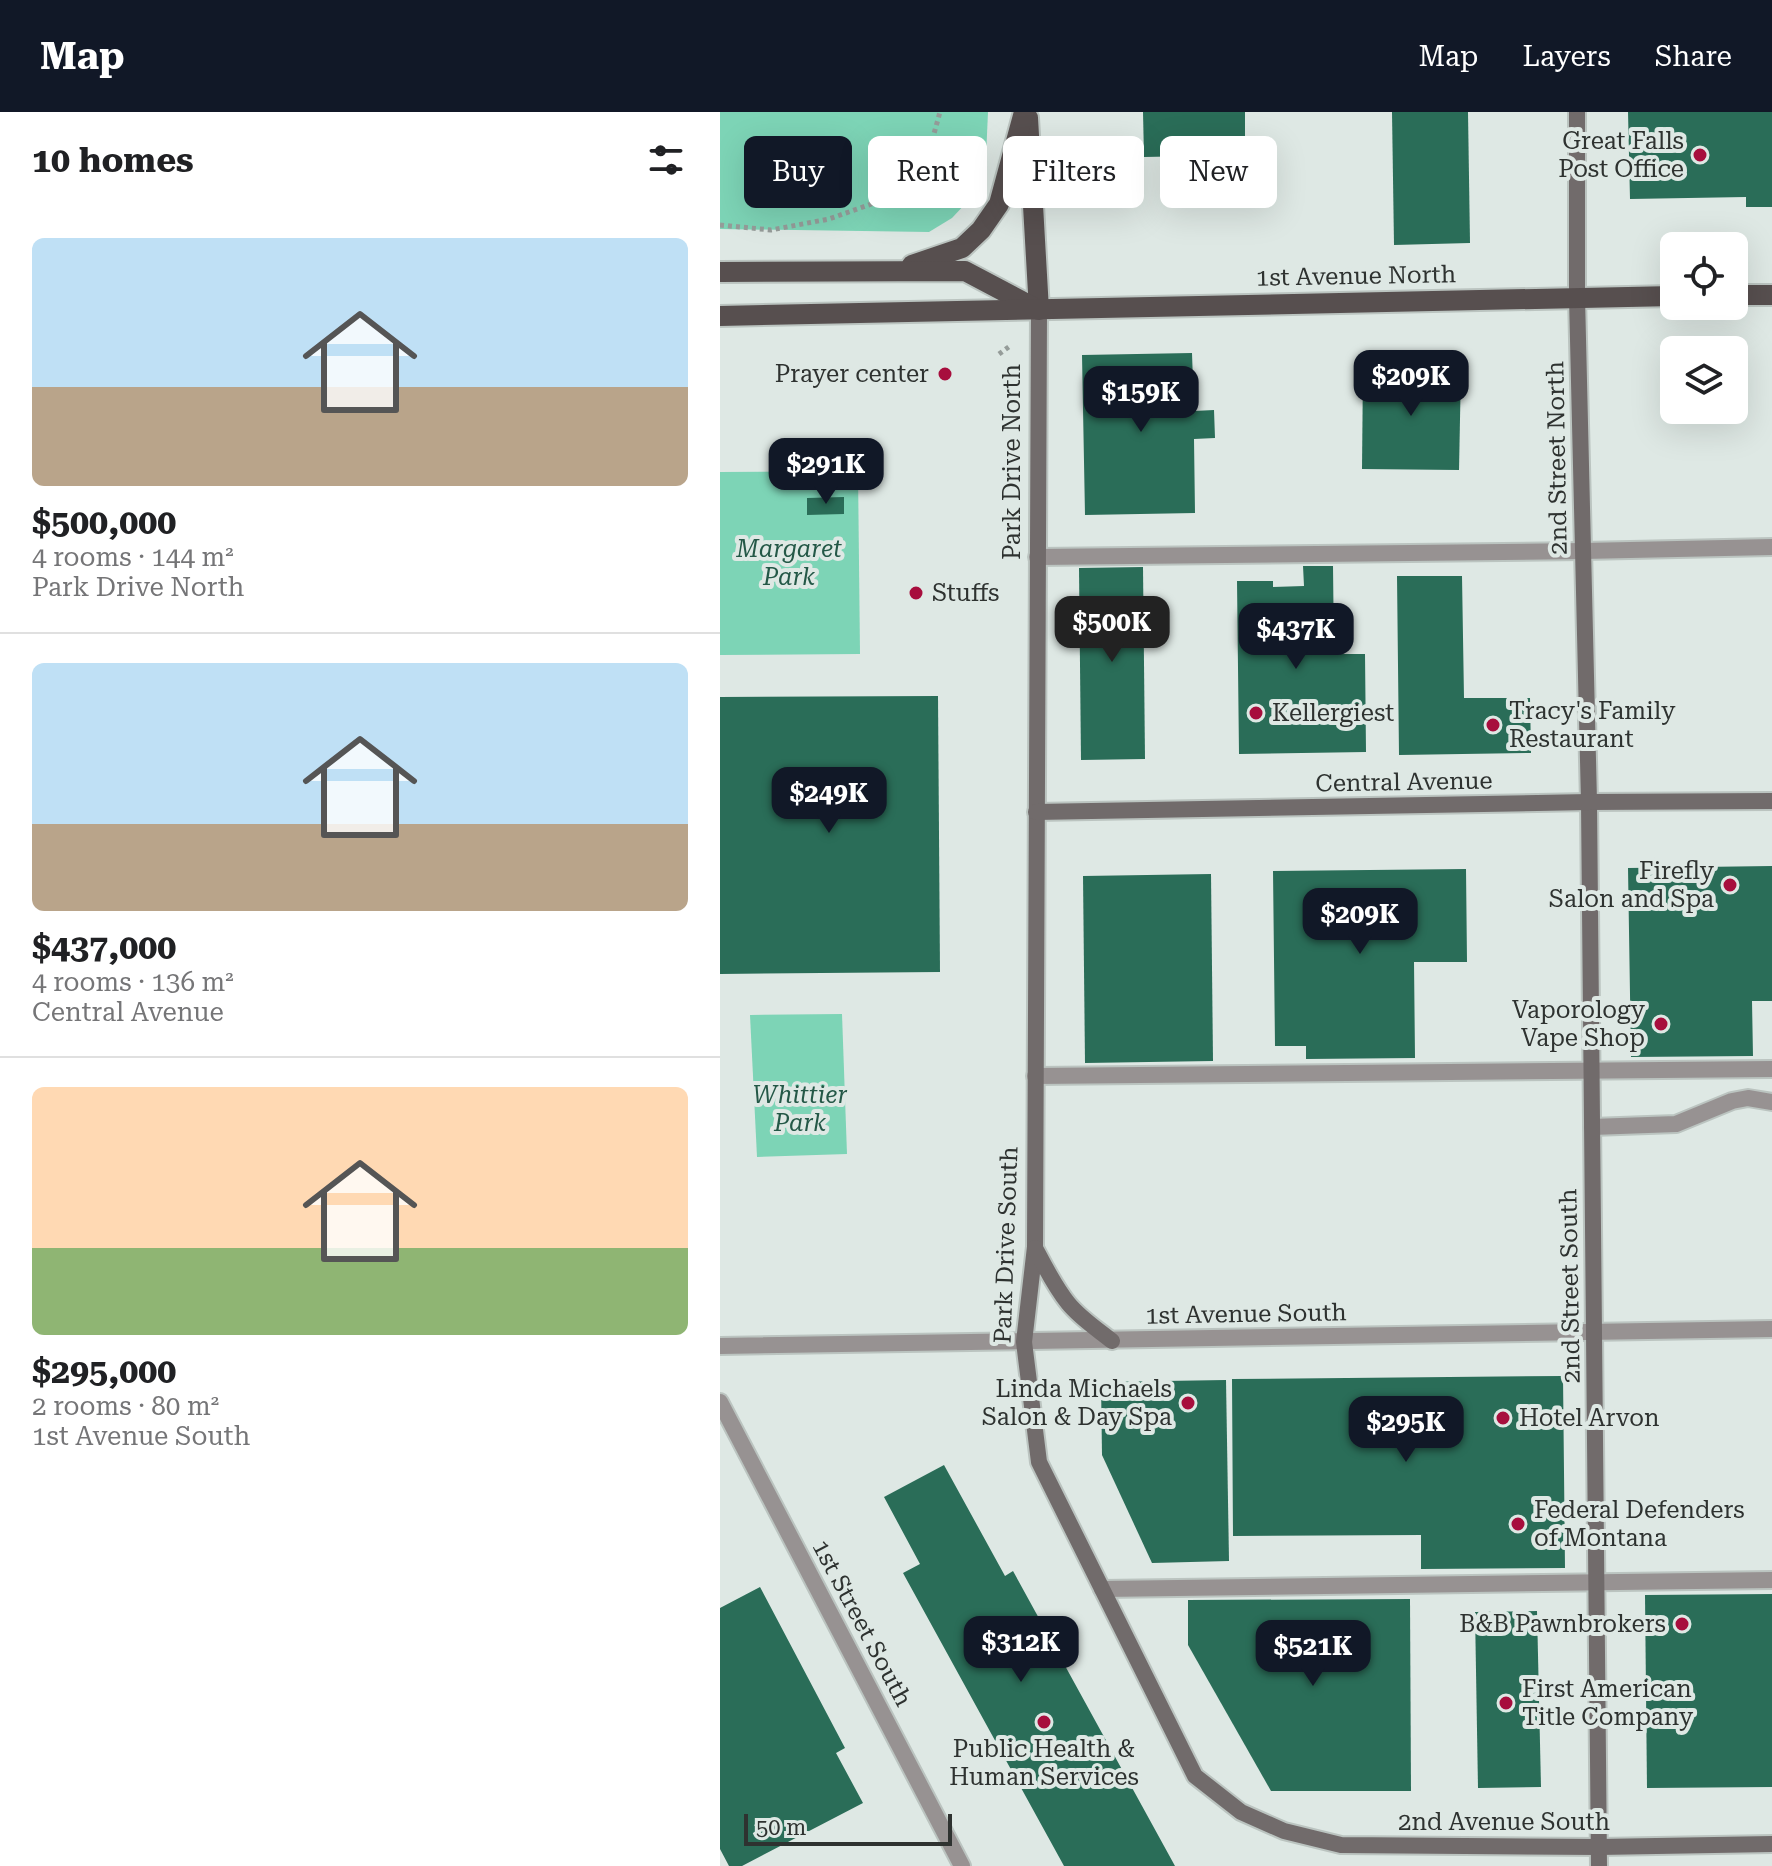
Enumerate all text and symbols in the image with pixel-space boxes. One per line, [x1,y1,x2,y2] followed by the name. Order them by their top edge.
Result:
[40,34,125,78] text: Map
[1419,40,1478,73] text: Map
[1522,40,1611,73] text: Layers
[1655,40,1732,73] text: Share
[1558,127,1684,183] place label: Great Falls Post Office
[744,136,852,208] chip: Buy
[868,136,987,208] chip: Rent
[1003,136,1144,208] chip: Filters
[1160,136,1277,208] chip: New
[644,138,688,182] icon: filters
[32,140,194,180] text: 10 homes
[1691,146,1709,164] marker: Great Falls Post Office
[1660,232,1748,424] map controls
[1660,232,1748,320] button: locate
[1256,260,1456,292] street label: 1st Avenue North
[288,290,432,434] icon: home
[1660,336,1748,424] button: layers
[1355,350,1467,418] pin: $209K
[775,360,929,388] place label: Prayer center
[1372,361,1450,391] text: $209K
[1541,361,1573,555] street label: 2nd Street North
[998,364,1026,560] street label: Park Drive North
[936,365,954,383] marker: Prayer center
[1085,366,1197,434] pin: $159K
[1102,377,1180,407] text: $159K
[770,438,882,506] pin: $291K
[787,449,865,479] text: $291K
[32,502,176,542] text: $500,000
[735,535,842,591] park label: Margaret Park
[32,542,234,572] text: 4 rooms · 144 m²
[32,572,244,602] text: Park Drive North
[932,579,999,607] place label: Stuffs
[907,584,925,602] marker: Stuffs
[1056,596,1168,664] pin: $500K
[1240,603,1352,671] pin: $437K
[1073,607,1151,637] text: $500K
[1257,614,1335,644] text: $437K
[1509,697,1676,753] place label: Tracy's Family Restaurant
[1272,699,1394,727] place label: Kellergiest
[1247,704,1265,722] marker: Kellergiest
[288,715,432,859] icon: home
[1484,716,1502,734] marker: Tracy's Family Restaurant
[1315,766,1493,798] street label: Central Avenue
[773,767,885,835] pin: $249K
[790,778,868,808] text: $249K
[1549,857,1715,913] place label: Firefly Salon and Spa
[1721,876,1739,894] marker: Firefly Salon and Spa
[1304,888,1416,956] pin: $209K
[1321,899,1399,929] text: $209K
[32,927,176,967] text: $437,000
[32,967,234,997] text: 4 rooms · 136 m²
[1512,996,1646,1052] place label: Vaporology Vape Shop
[32,997,224,1027] text: Central Avenue
[1652,1015,1670,1033] marker: Vaporology Vape Shop
[752,1081,848,1137] park label: Whittier Park
[288,1139,432,1283] icon: home
[989,1146,1023,1344] street label: Park Drive South
[1554,1188,1586,1384] street label: 2nd Street South
[1145,1298,1347,1330] street label: 1st Avenue South
[32,1351,176,1391] text: $295,000
[982,1375,1172,1431] place label: Linda Michaels Salon & Day Spa
[32,1391,219,1421] text: 2 rooms · 80 m²
[1179,1394,1197,1412] marker: Linda Michaels Salon & Day Spa
[1350,1396,1462,1464] pin: $295K
[1519,1404,1659,1432] place label: Hotel Arvon
[1367,1407,1445,1437] text: $295K
[1494,1409,1512,1427] marker: Hotel Arvon
[32,1421,250,1451] text: 1st Avenue South
[1534,1496,1745,1552] place label: Federal Defenders of Montana
[1509,1515,1527,1533] marker: Federal Defenders of Montana
[806,1535,918,1711] street label: 1st Street South
[1459,1610,1666,1638] place label: B&B Pawnbrokers
[1673,1615,1691,1633] marker: B&B Pawnbrokers
[965,1616,1077,1684] pin: $312K
[1257,1620,1369,1688] pin: $521K
[982,1627,1060,1657] text: $312K
[1274,1631,1352,1661] text: $521K
[1522,1675,1694,1731] place label: First American Title Company
[1497,1694,1515,1712] marker: First American Title Company
[1035,1713,1053,1731] marker: Public Health & Human Services
[949,1735,1139,1791] place label: Public Health & Human Services
[1398,1808,1610,1836] street label: 2nd Avenue South
[744,1810,952,1846] scale bar
[756,1815,806,1840] text: 50 m

